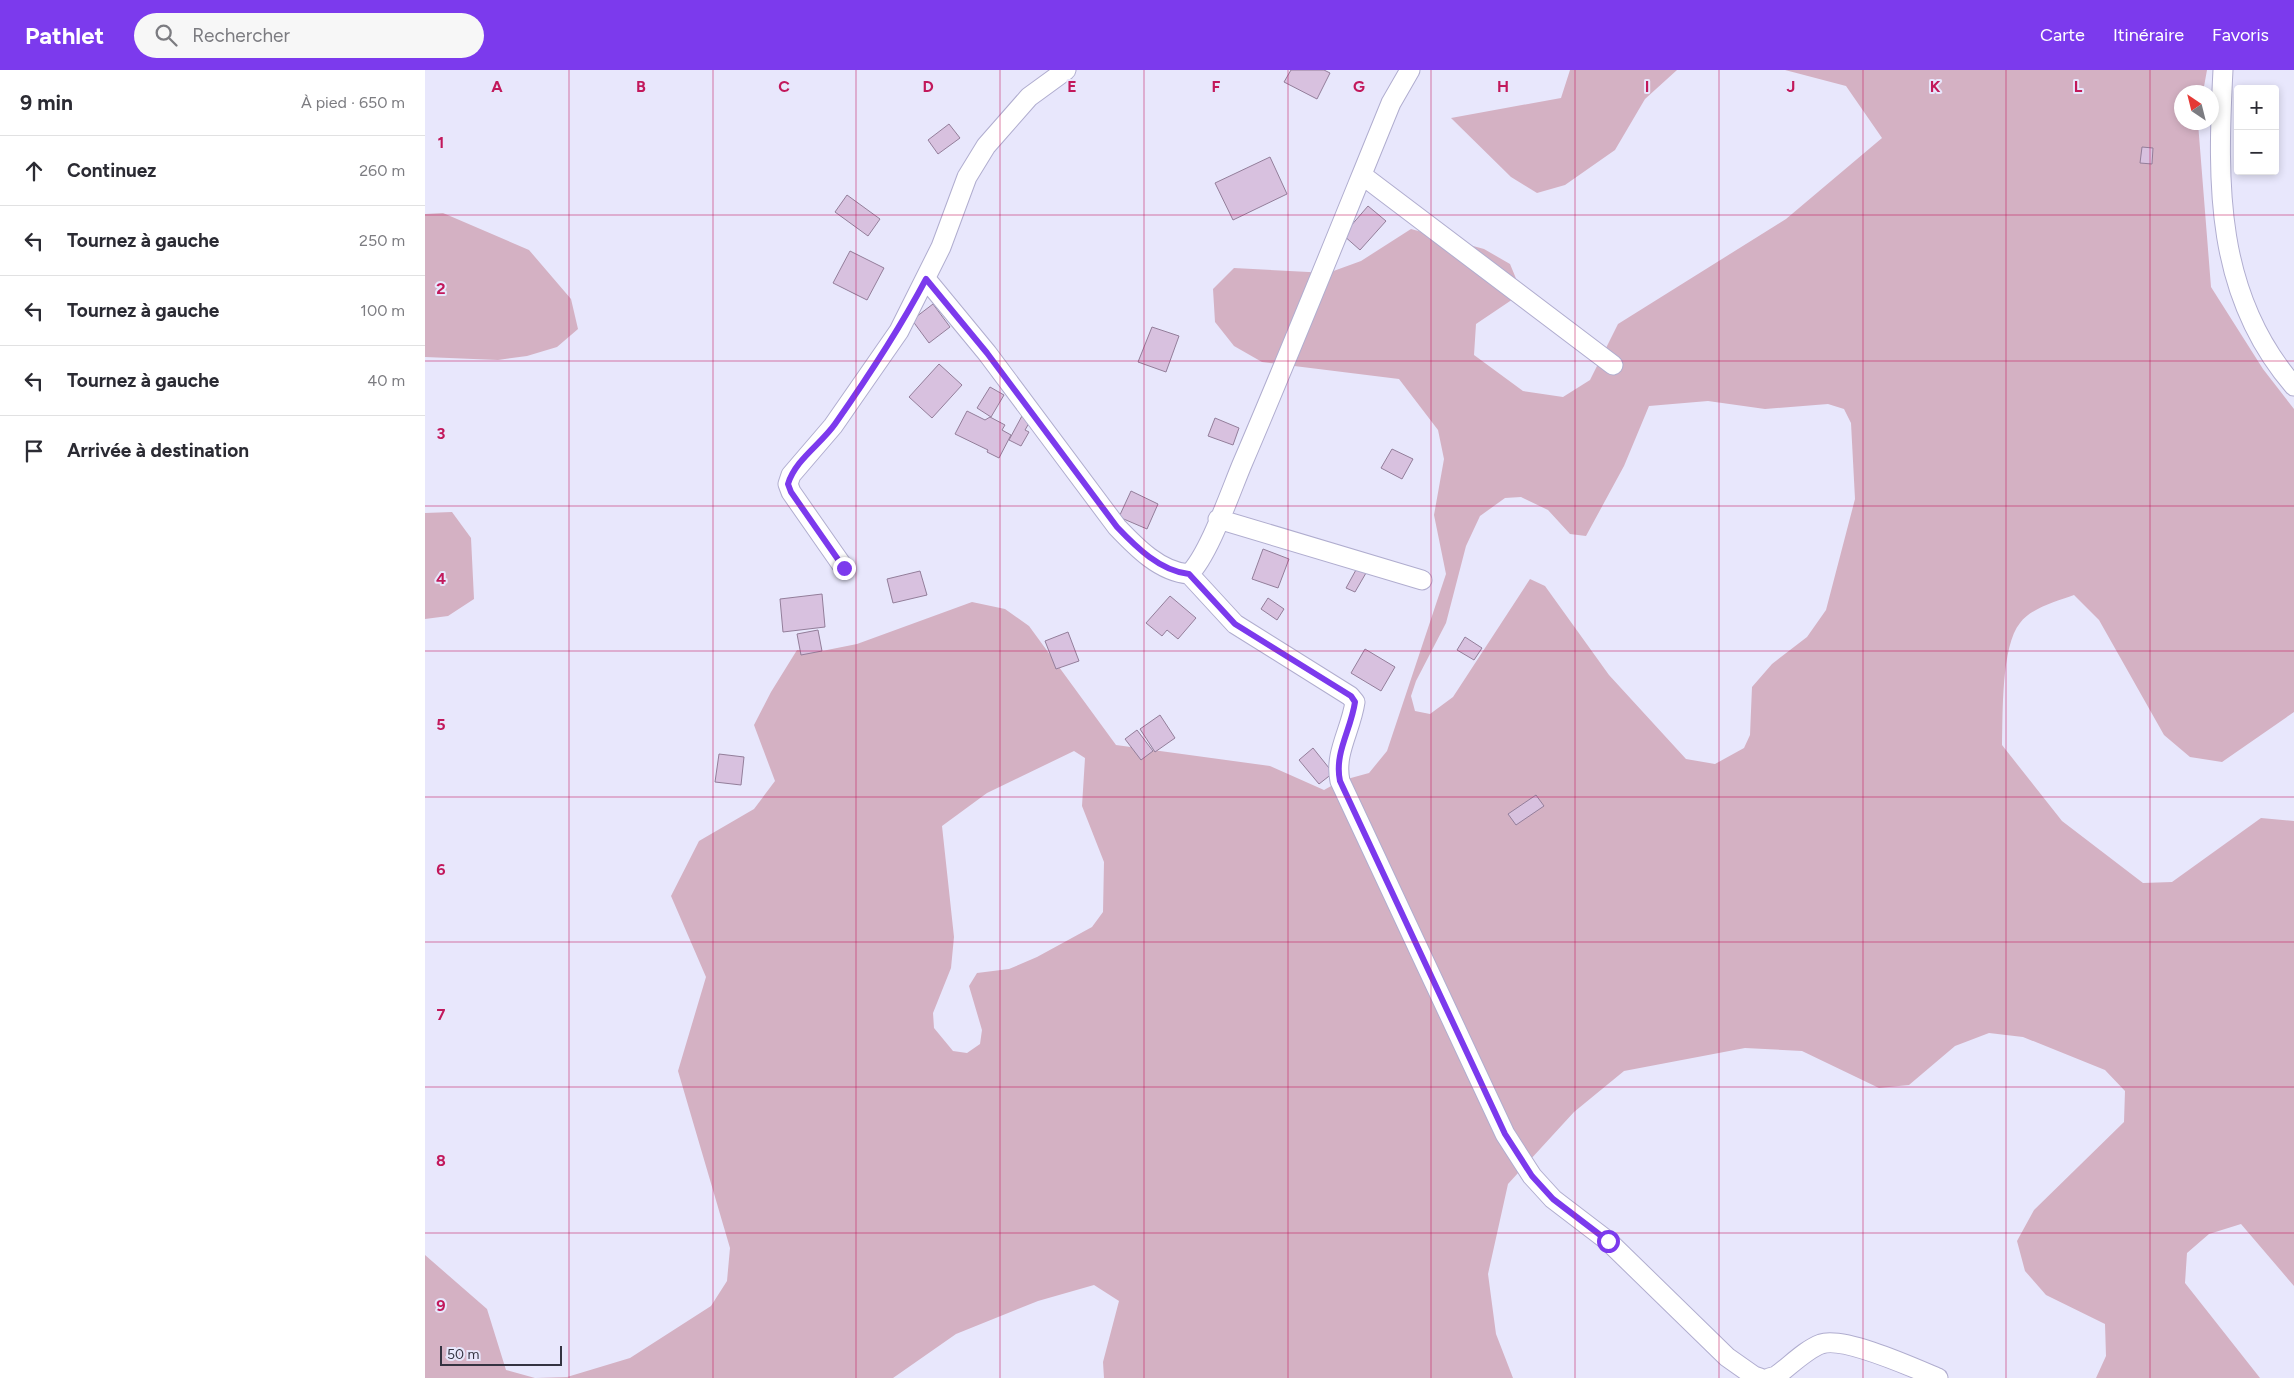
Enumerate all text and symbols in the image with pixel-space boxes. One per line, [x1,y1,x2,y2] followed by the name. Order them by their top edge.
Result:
[134,13,484,58] search box
[25,21,104,50] text: Pathlet
[152,21,180,49] icon: search
[192,24,290,47] text: Rechercher
[2040,24,2085,46] text: Carte
[2113,24,2184,46] text: Itinéraire
[2212,24,2269,46] text: Favoris
[491,77,503,96] text: A
[636,77,646,96] text: B
[778,77,790,96] text: C
[922,77,934,96] text: D
[1067,77,1077,96] text: E
[1212,77,1221,96] text: F
[1353,77,1365,96] text: G
[1497,77,1509,96] text: H
[1645,77,1649,96] text: I
[1787,77,1795,96] text: J
[1930,77,1941,96] text: K
[2074,77,2083,96] text: L
[2174,85,2219,130] north arrow
[2234,85,2279,175] map controls
[2234,85,2279,130] button: +
[20,90,73,115] text: 9 min
[301,93,405,112] text: À pied · 650 m
[2234,130,2279,175] button: −
[438,133,444,152] text: 1
[20,157,48,185] icon: ahead
[67,159,156,182] text: Continuez
[359,161,405,180] text: 260 m
[20,227,48,255] icon: left
[67,229,219,252] text: Tournez à gauche
[359,231,405,250] text: 250 m
[436,279,446,298] text: 2
[20,297,48,325] icon: left
[67,299,219,322] text: Tournez à gauche
[360,301,405,320] text: 100 m
[20,367,48,395] icon: left
[67,369,219,392] text: Tournez à gauche
[367,371,405,390] text: 40 m
[437,424,446,443] text: 3
[20,437,48,465] icon: arrive
[67,439,249,462] text: Arrivée à destination
[833,557,856,580] route end
[436,569,446,588] text: 4
[436,715,446,734] text: 5
[436,860,446,879] text: 6
[437,1005,446,1024] text: 7
[436,1151,446,1170] text: 8
[1597,1230,1620,1253] route start
[436,1296,446,1315] text: 9
[440,1343,563,1366] scale bar
[447,1346,479,1363] text: 50 m

